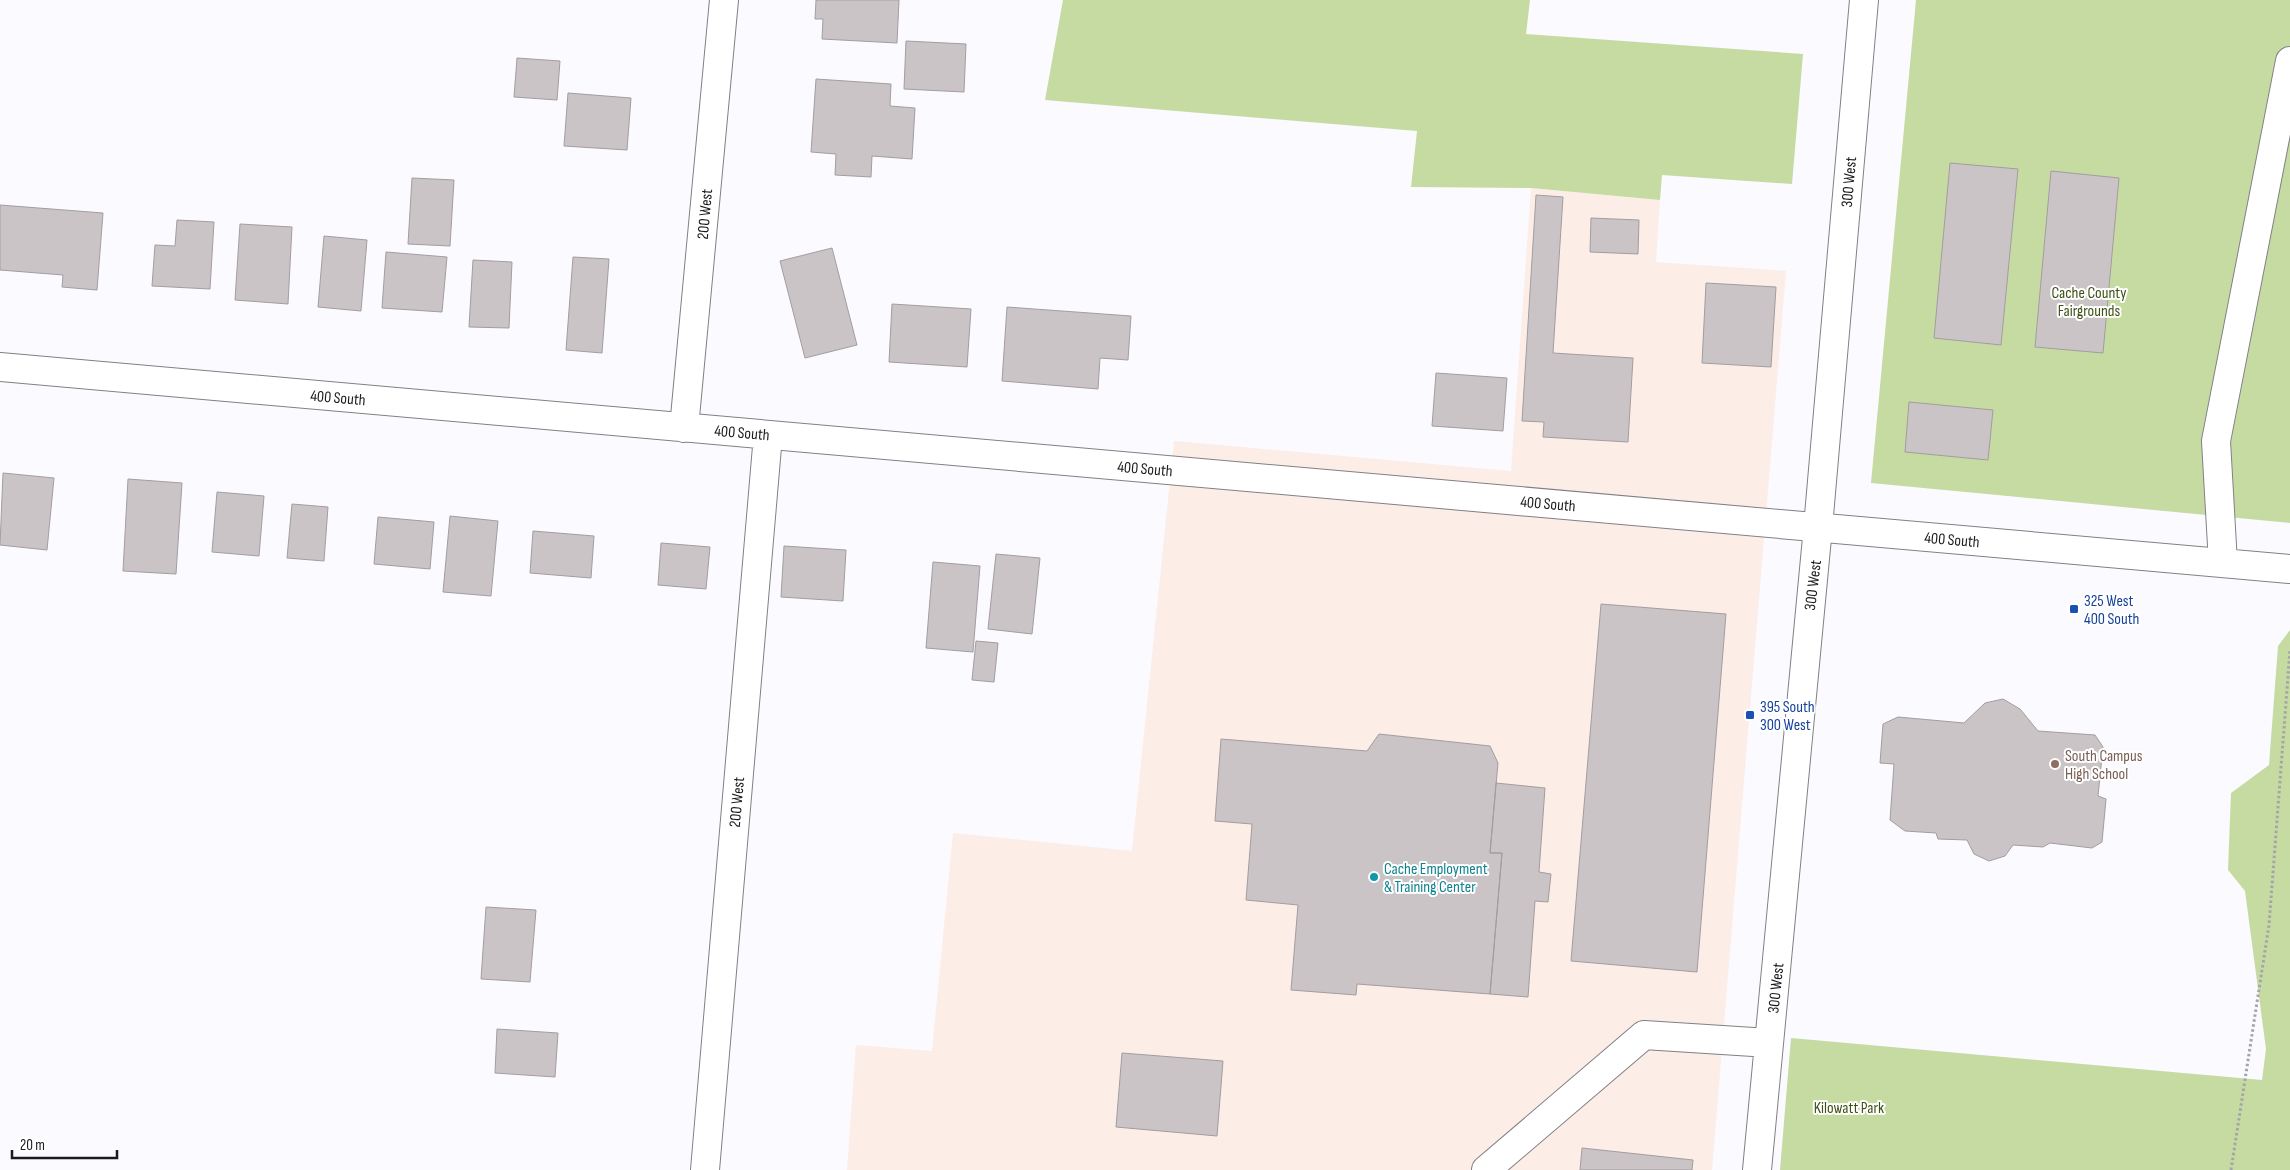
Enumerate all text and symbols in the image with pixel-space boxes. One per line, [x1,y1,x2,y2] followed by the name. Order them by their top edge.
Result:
[1838,156,1861,208] street label: 300 West
[694,188,717,240] street label: 200 West
[2052,284,2126,321] park label: Cache County Fairgrounds
[309,387,366,410] street label: 400 South
[713,422,770,445] street label: 400 South
[1116,458,1173,481] street label: 400 South
[1519,493,1576,516] street label: 400 South
[1923,529,1980,552] street label: 400 South
[1801,559,1826,612] street label: 300 West
[2084,592,2139,629] place label: 325 West 400 South
[2068,603,2080,615] marker: 325 West 400 South
[1760,698,1815,735] place label: 395 South 300 West
[1744,709,1756,721] marker: 395 South 300 West
[2065,747,2143,784] place label: South Campus High School
[2049,758,2061,770] marker: South Campus High School
[726,776,749,828] street label: 200 West
[1384,860,1488,897] place label: Cache Employment & Training Center
[1368,871,1380,883] marker: Cache Employment & Training Center
[1764,962,1789,1014] street label: 300 West
[1814,1099,1884,1118] park label: Kilowatt Park
[12,1128,118,1160] scale bar
[20,1136,45,1155] text: 20 m

